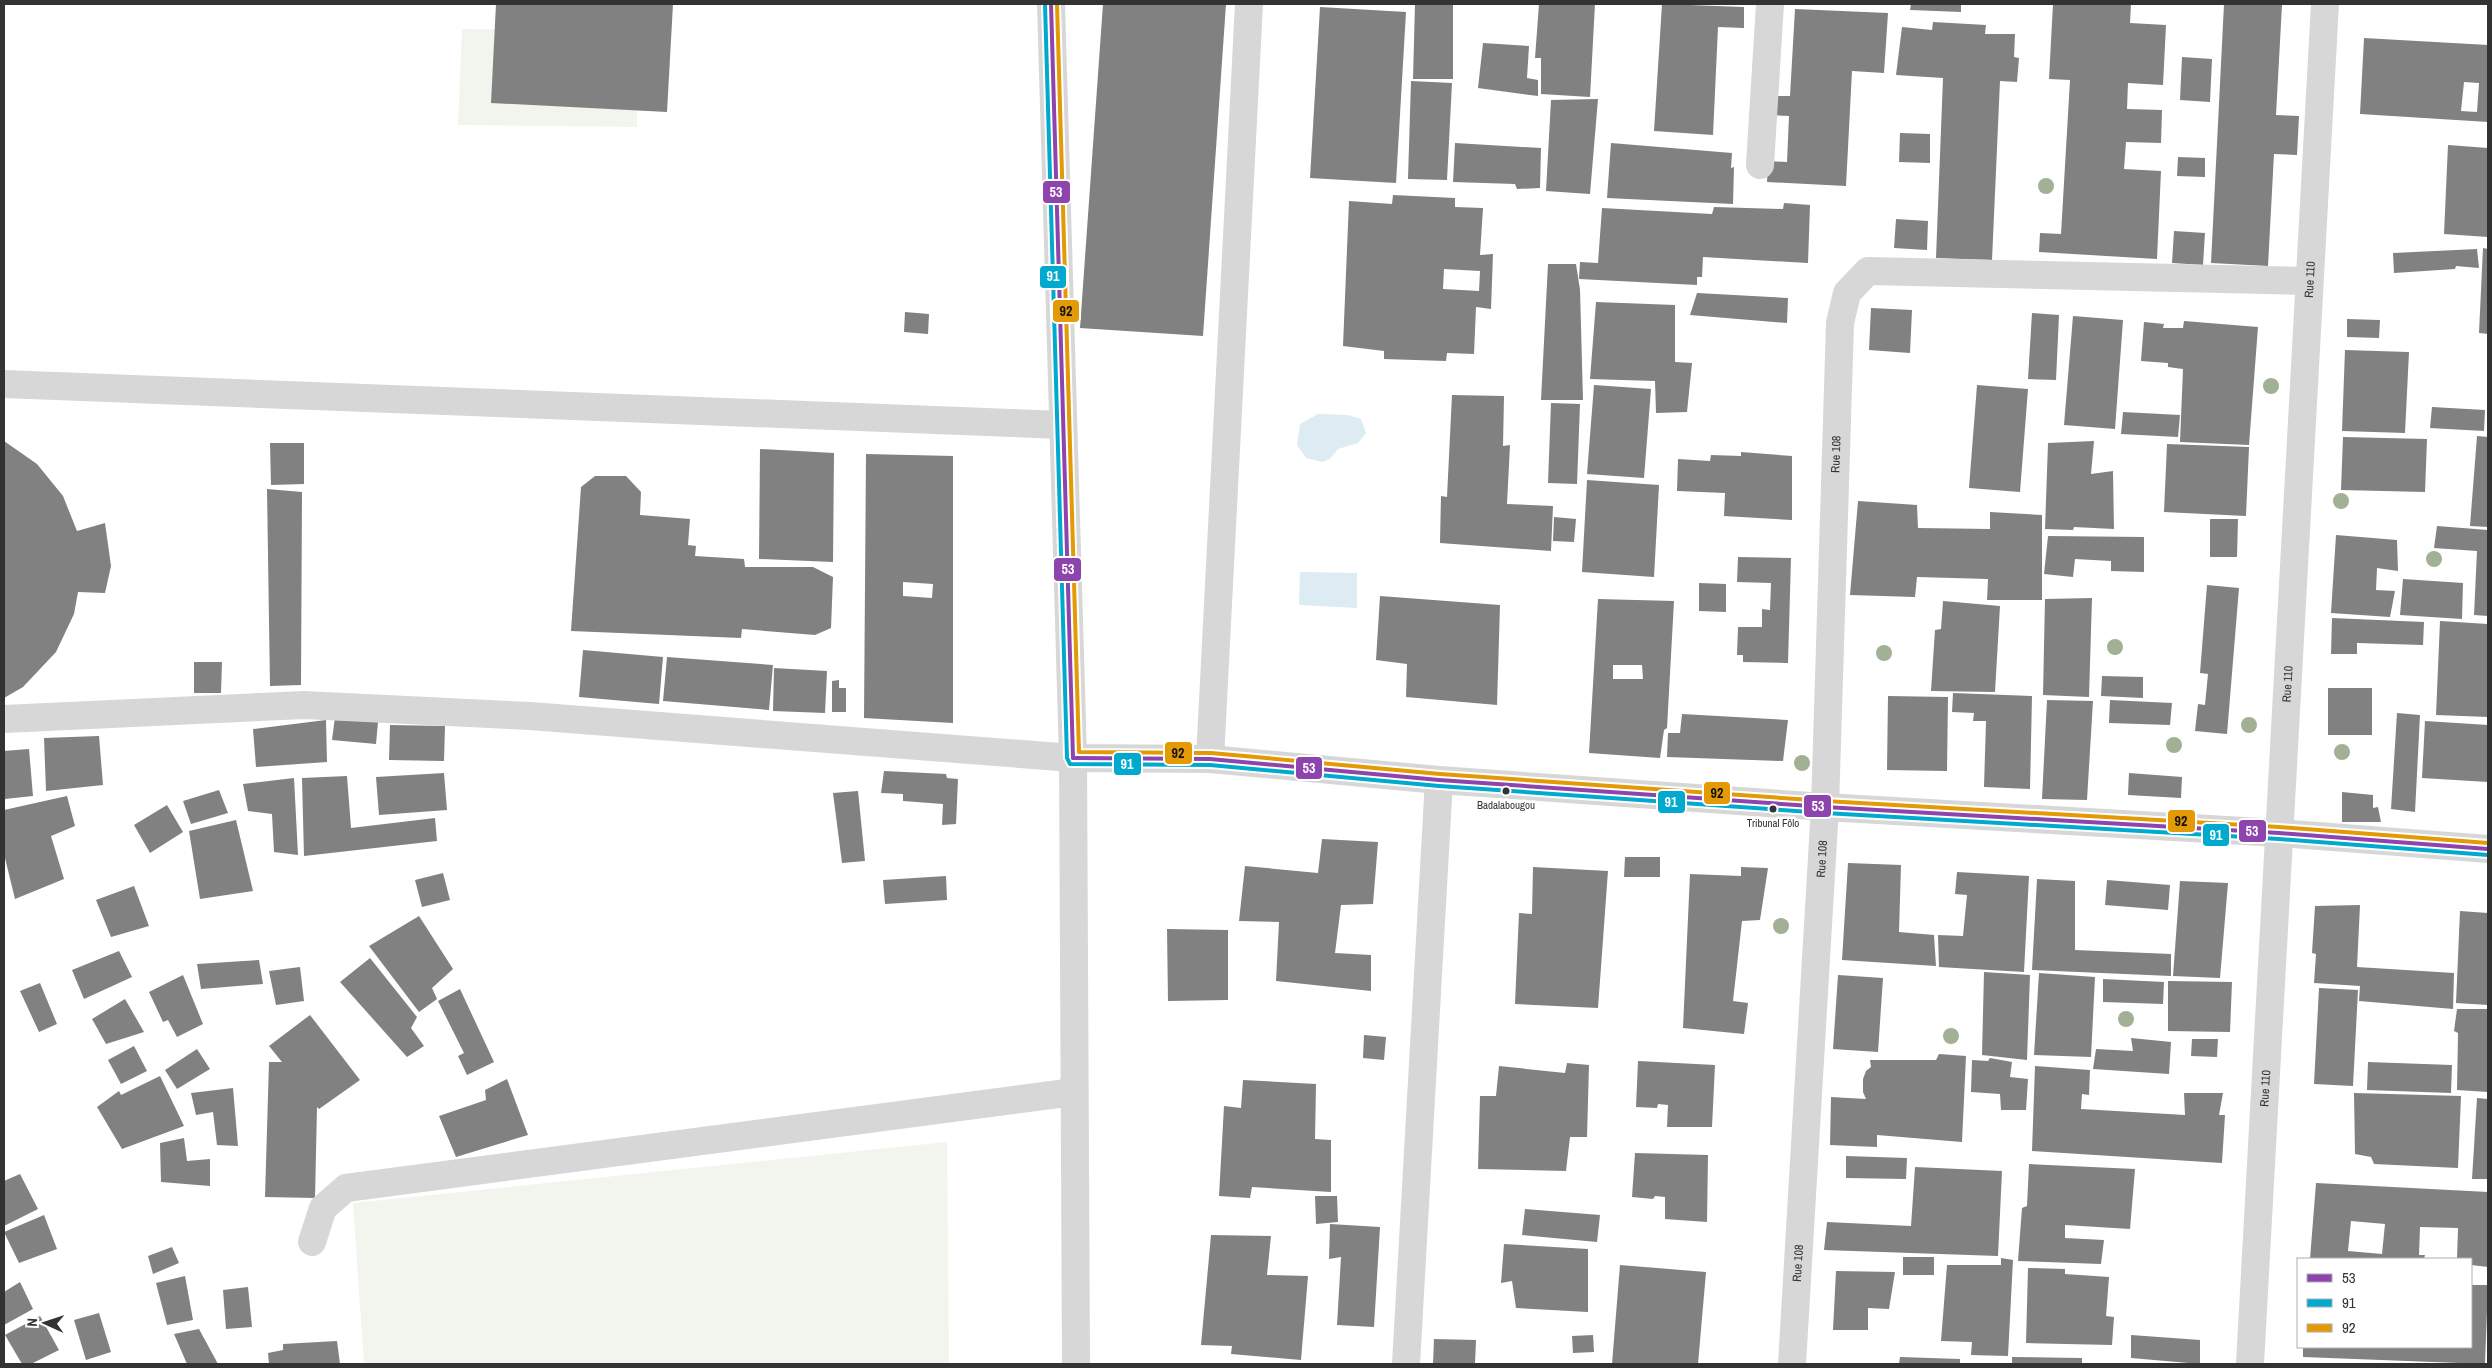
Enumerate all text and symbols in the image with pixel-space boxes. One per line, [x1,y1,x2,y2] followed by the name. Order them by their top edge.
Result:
[1042,180,1071,204] line badge: 53
[1050,183,1062,201] text: 53
[2301,261,2319,298] street label: Rue 110
[1039,265,1067,289] line badge: 91
[1047,267,1060,285] text: 91
[1052,299,1080,323] line badge: 92
[1060,302,1072,320] text: 92
[1827,435,1845,473] street label: Rue 108
[1053,557,1082,582] line badge: 53
[1062,560,1074,578] text: 53
[2279,665,2296,703] street label: Rue 110
[1164,741,1193,765] line badge: 92
[1172,744,1184,762] text: 92
[1113,752,1142,776] line badge: 91
[1121,755,1134,773] text: 91
[1295,756,1323,780] line badge: 53
[1303,759,1315,777] text: 53
[1703,781,1731,805] line badge: 92
[1711,784,1723,802] text: 92
[1501,786,1511,796] marker: Badalabougou
[1657,790,1686,814] line badge: 91
[1665,793,1678,811] text: 91
[1803,794,1832,818] line badge: 53
[1812,797,1824,815] text: 53
[1477,798,1535,812] place label: Badalabougou
[1768,804,1778,814] marker: Tribunal Fôlo
[2167,809,2196,833] line badge: 92
[2175,812,2187,830] text: 92
[1747,816,1799,830] place label: Tribunal Fôlo
[2238,819,2267,843] line badge: 53
[2246,822,2258,840] text: 53
[2202,823,2230,847] line badge: 91
[2210,826,2223,844] text: 91
[1813,840,1831,878] street label: Rue 108
[2256,1070,2274,1107] street label: Rue 110
[1789,1244,1807,1282] street label: Rue 108
[2297,1258,2472,1348] legend
[2342,1267,2356,1288] text: 53
[2342,1292,2356,1313] text: 91
[20,1298,70,1348] north arrow
[2342,1317,2356,1338] text: 92
[23,1318,41,1327] text: N

